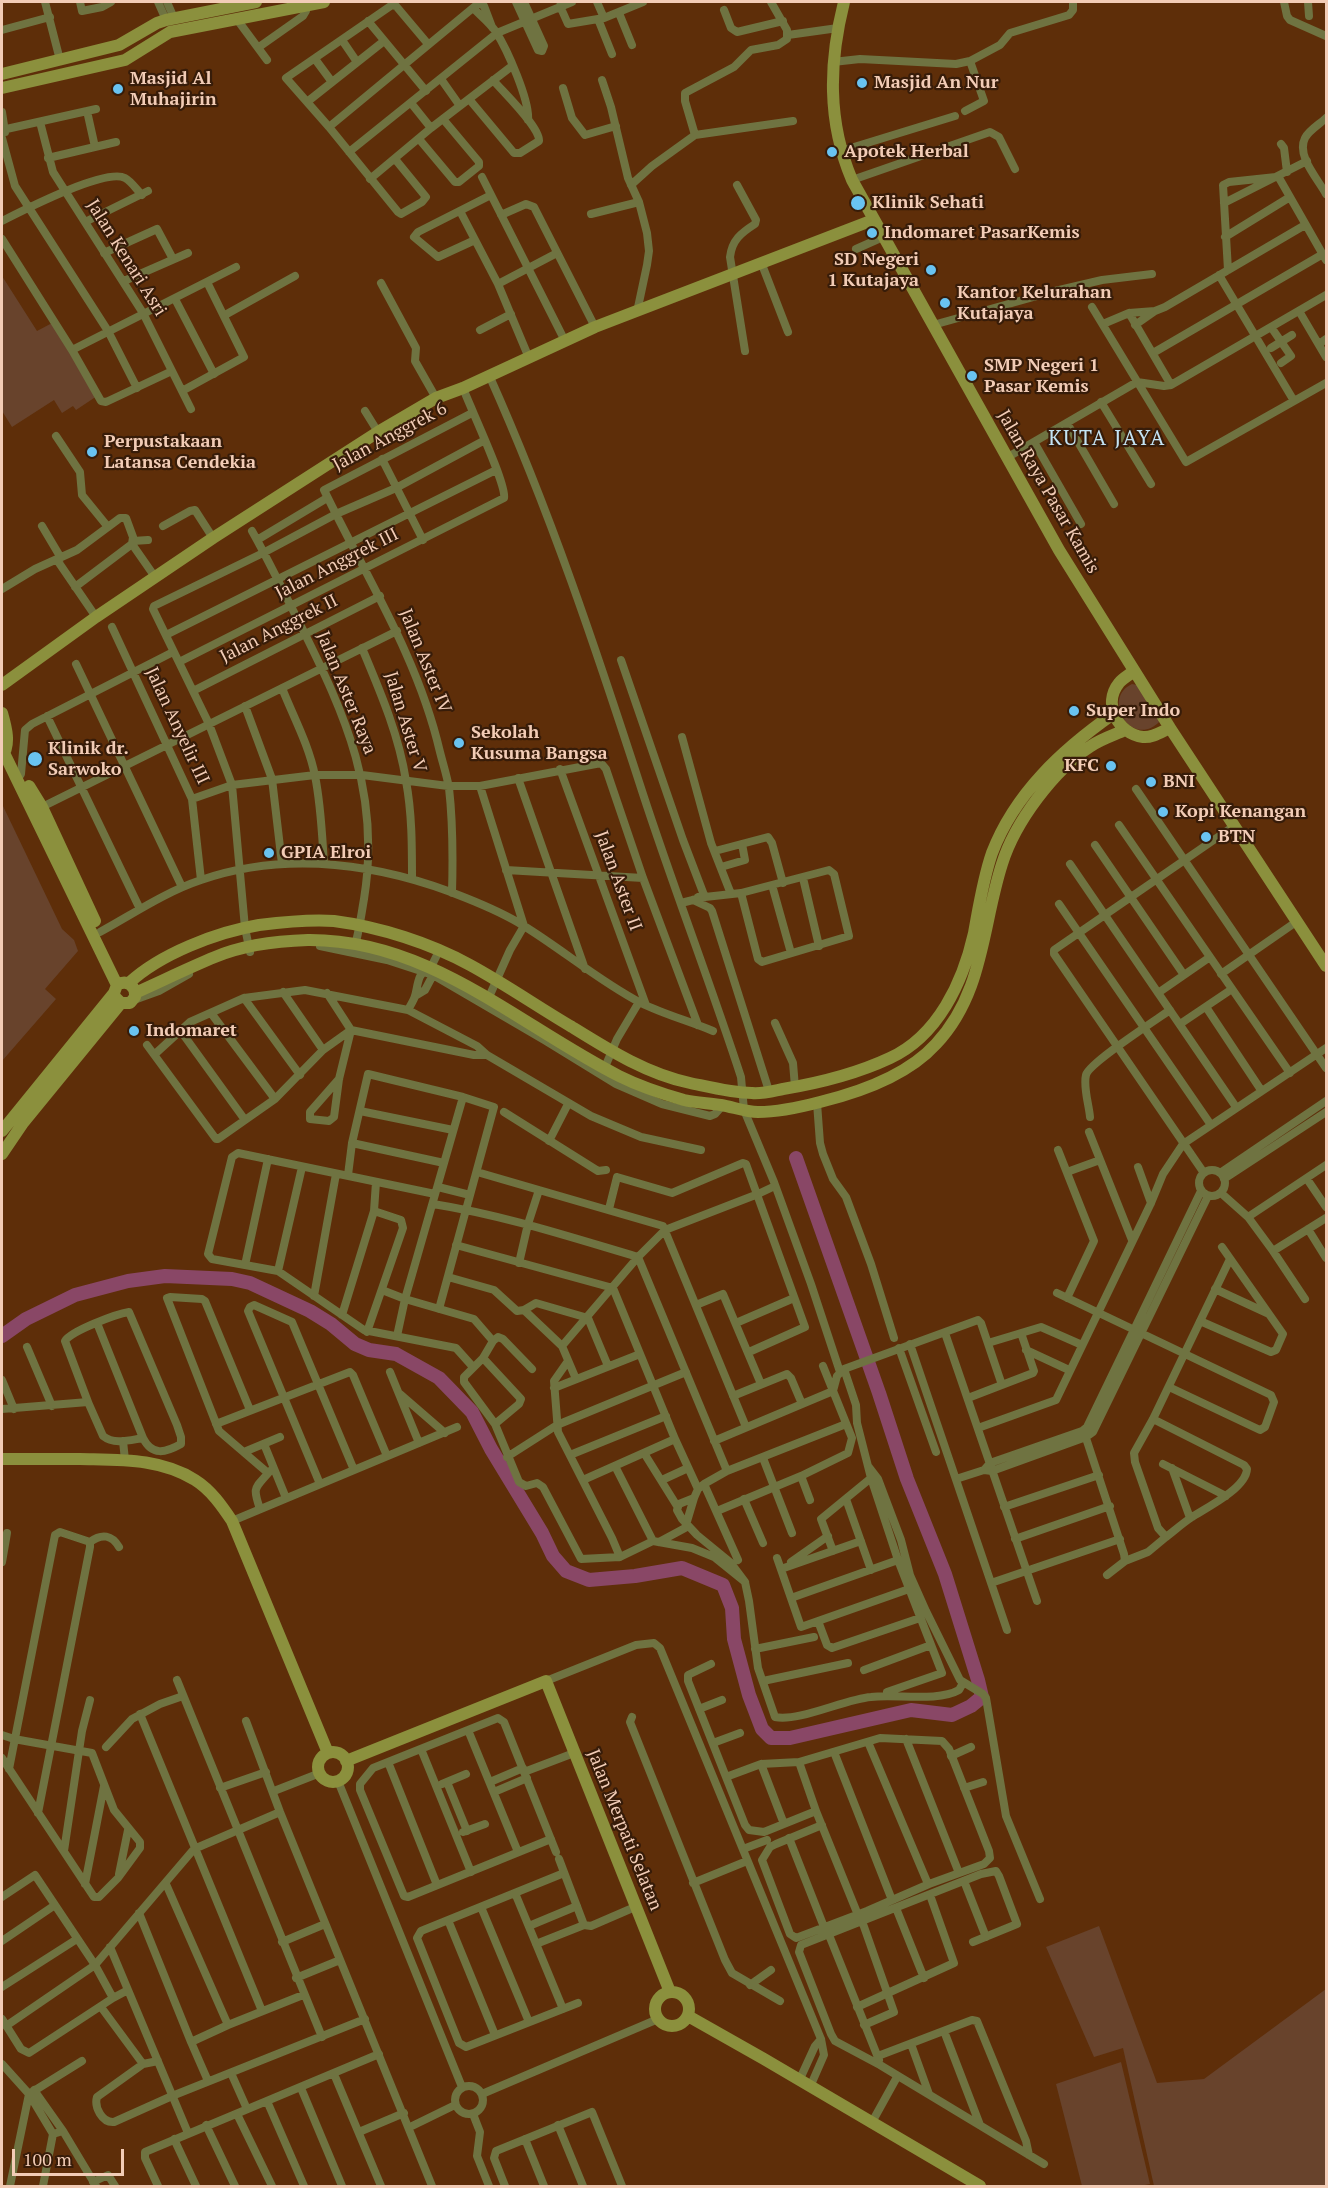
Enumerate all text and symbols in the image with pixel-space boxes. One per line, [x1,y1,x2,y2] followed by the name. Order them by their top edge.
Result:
[130,68,217,110] place label: Masjid Al Muhajirin
[874,72,998,94] place label: Masjid An Nur
[855,76,869,90] marker: Masjid An Nur
[111,82,125,96] marker: Masjid Al Muhajirin
[844,141,969,163] place label: Apotek Herbal
[825,145,839,159] marker: Apotek Herbal
[872,192,984,214] place label: Klinik Sehati
[849,194,867,212] marker: Klinik Sehati
[81,196,171,320] street label: Jalan Kenari Asri
[884,222,1080,244] place label: Indomaret PasarKemis
[865,226,879,240] marker: Indomaret PasarKemis
[827,249,919,292] place label: SD Negeri 1 Kutajaya
[924,263,938,277] marker: SD Negeri 1 Kutajaya
[957,282,1112,324] place label: Kantor Kelurahan Kutajaya
[938,296,952,310] marker: Kantor Kelurahan Kutajaya
[984,355,1099,398] place label: SMP Negeri 1 Pasar Kemis
[965,369,979,383] marker: SMP Negeri 1 Pasar Kemis
[329,398,451,476] street label: Jalan Anggrek 6
[992,406,1104,578] street label: Jalan Raya Pasar Kamis
[1048,426,1166,452] district label: KUTA JAYA
[104,431,256,474] place label: Perpustakaan Latansa Cendekia
[85,445,99,459] marker: Perpustakaan Latansa Cendekia
[272,524,402,604] street label: Jalan Anggrek III
[217,590,341,668] street label: Jalan Anggrek II
[394,606,456,716] street label: Jalan Aster IV
[312,628,380,758] street label: Jalan Aster Raya
[140,664,214,788] street label: Jalan Anyelir III
[379,669,431,775] street label: Jalan Aster V
[1086,700,1180,722] place label: Super Indo
[1067,704,1081,718] marker: Super Indo
[471,722,607,764] place label: Sekolah Kusuma Bangsa
[452,736,466,750] marker: Sekolah Kusuma Bangsa
[48,738,129,780] place label: Klinik dr. Sarwoko
[26,750,44,768] marker: Klinik dr. Sarwoko
[1064,755,1099,777] place label: KFC
[1104,759,1118,773] marker: KFC
[1163,771,1195,793] place label: BNI
[1144,775,1158,789] marker: BNI
[1175,801,1306,823] place label: Kopi Kenangan
[1156,805,1170,819] marker: Kopi Kenangan
[1218,826,1255,848] place label: BTN
[590,828,646,934] street label: Jalan Aster II
[1199,830,1213,844] marker: BTN
[281,842,371,864] place label: GPIA Elroi
[262,846,276,860] marker: GPIA Elroi
[146,1020,237,1042] place label: Indomaret
[127,1024,141,1038] marker: Indomaret
[582,1746,666,1914] street label: Jalan Merpati Selatan
[15,2137,128,2175] scale bar
[23,2147,72,2171] text: 100 m

